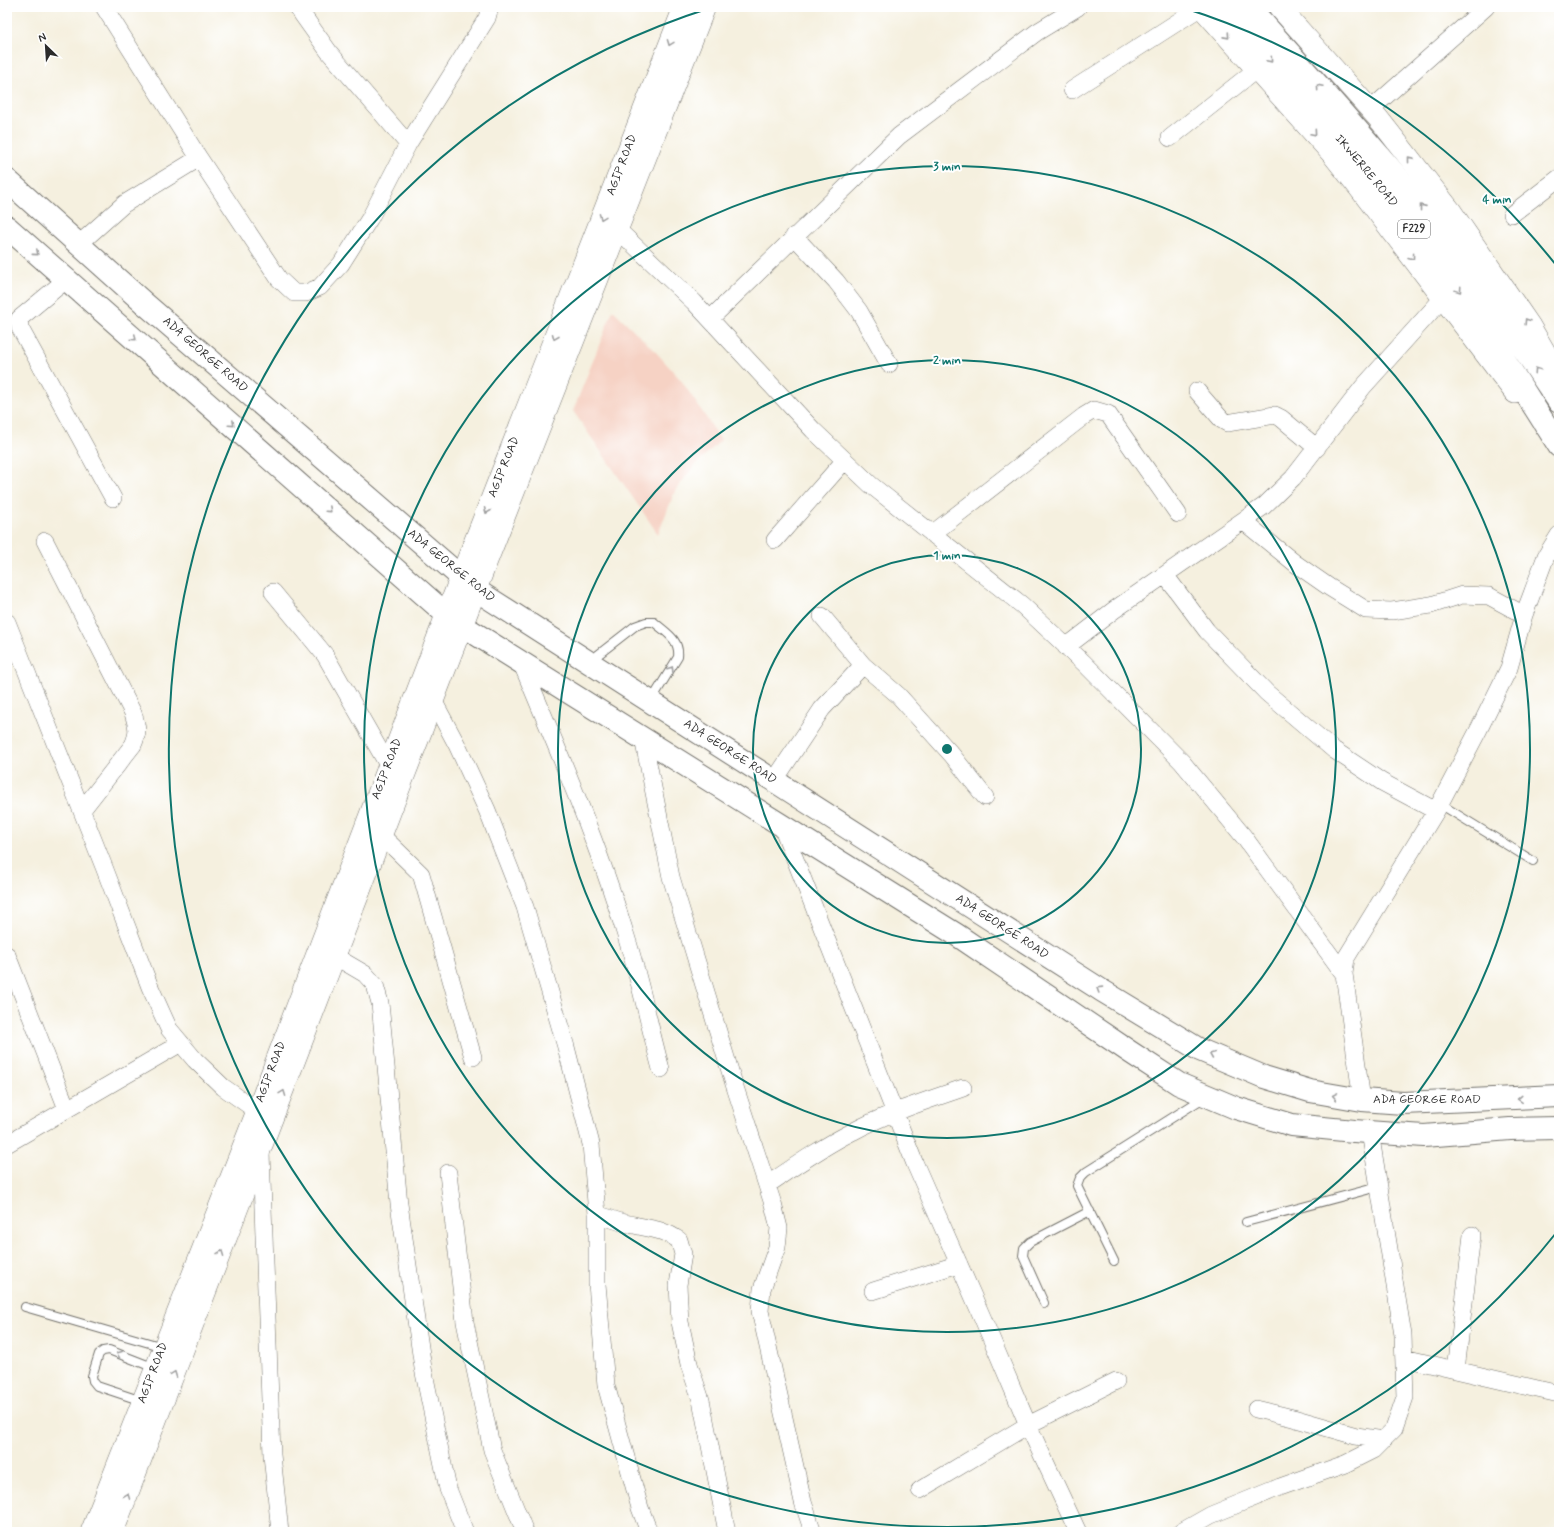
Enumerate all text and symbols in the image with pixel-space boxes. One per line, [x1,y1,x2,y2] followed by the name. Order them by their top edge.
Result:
[26,26,66,66] north arrow
[36,30,48,46] text: N
[1223,31,1230,39] one-way arrow
[667,40,675,47] one-way arrow
[1265,55,1272,62] one-way arrow
[1317,84,1324,91] one-way arrow
[1309,129,1316,136] one-way arrow
[1331,131,1401,211] street label: IKWERRE ROAD
[603,132,641,198] street label: AGIP ROAD
[1408,156,1415,163] one-way arrow
[933,159,961,175] text: 3 min
[1482,192,1512,208] text: 4 min
[1420,204,1427,211] one-way arrow
[599,213,607,220] one-way arrow
[1398,220,1430,238] road number: F229
[32,248,39,255] one-way arrow
[1407,252,1414,259] one-way arrow
[1454,286,1462,293] one-way arrow
[159,314,251,396] street label: ADA GEORGE ROAD
[1524,318,1531,325] one-way arrow
[129,334,137,341] one-way arrow
[551,334,559,341] one-way arrow
[933,353,961,369] text: 2 min
[1534,367,1542,374] one-way arrow
[227,420,235,427] one-way arrow
[485,434,523,500] street label: AGIP ROAD
[324,506,332,513] one-way arrow
[483,507,491,514] one-way arrow
[404,526,498,606] street label: ADA GEORGE ROAD
[933,548,961,564] text: 1 min
[667,666,674,673] one-way arrow
[680,716,780,788] street label: ADA GEORGE ROAD
[368,736,406,802] street label: AGIP ROAD
[940,742,954,756] centre of rings
[952,891,1052,963] street label: ADA GEORGE ROAD
[1097,987,1104,994] one-way arrow
[252,1039,290,1105] street label: AGIP ROAD
[1208,1052,1216,1060] one-way arrow
[279,1089,287,1096] one-way arrow
[1331,1092,1338,1100] one-way arrow
[1373,1092,1481,1108] street label: ADA GEORGE ROAD
[1517,1094,1523,1103] one-way arrow
[217,1250,225,1257] one-way arrow
[134,1340,172,1406] street label: AGIP ROAD
[115,1350,122,1358] one-way arrow
[170,1371,178,1378] one-way arrow
[123,1492,131,1499] one-way arrow

